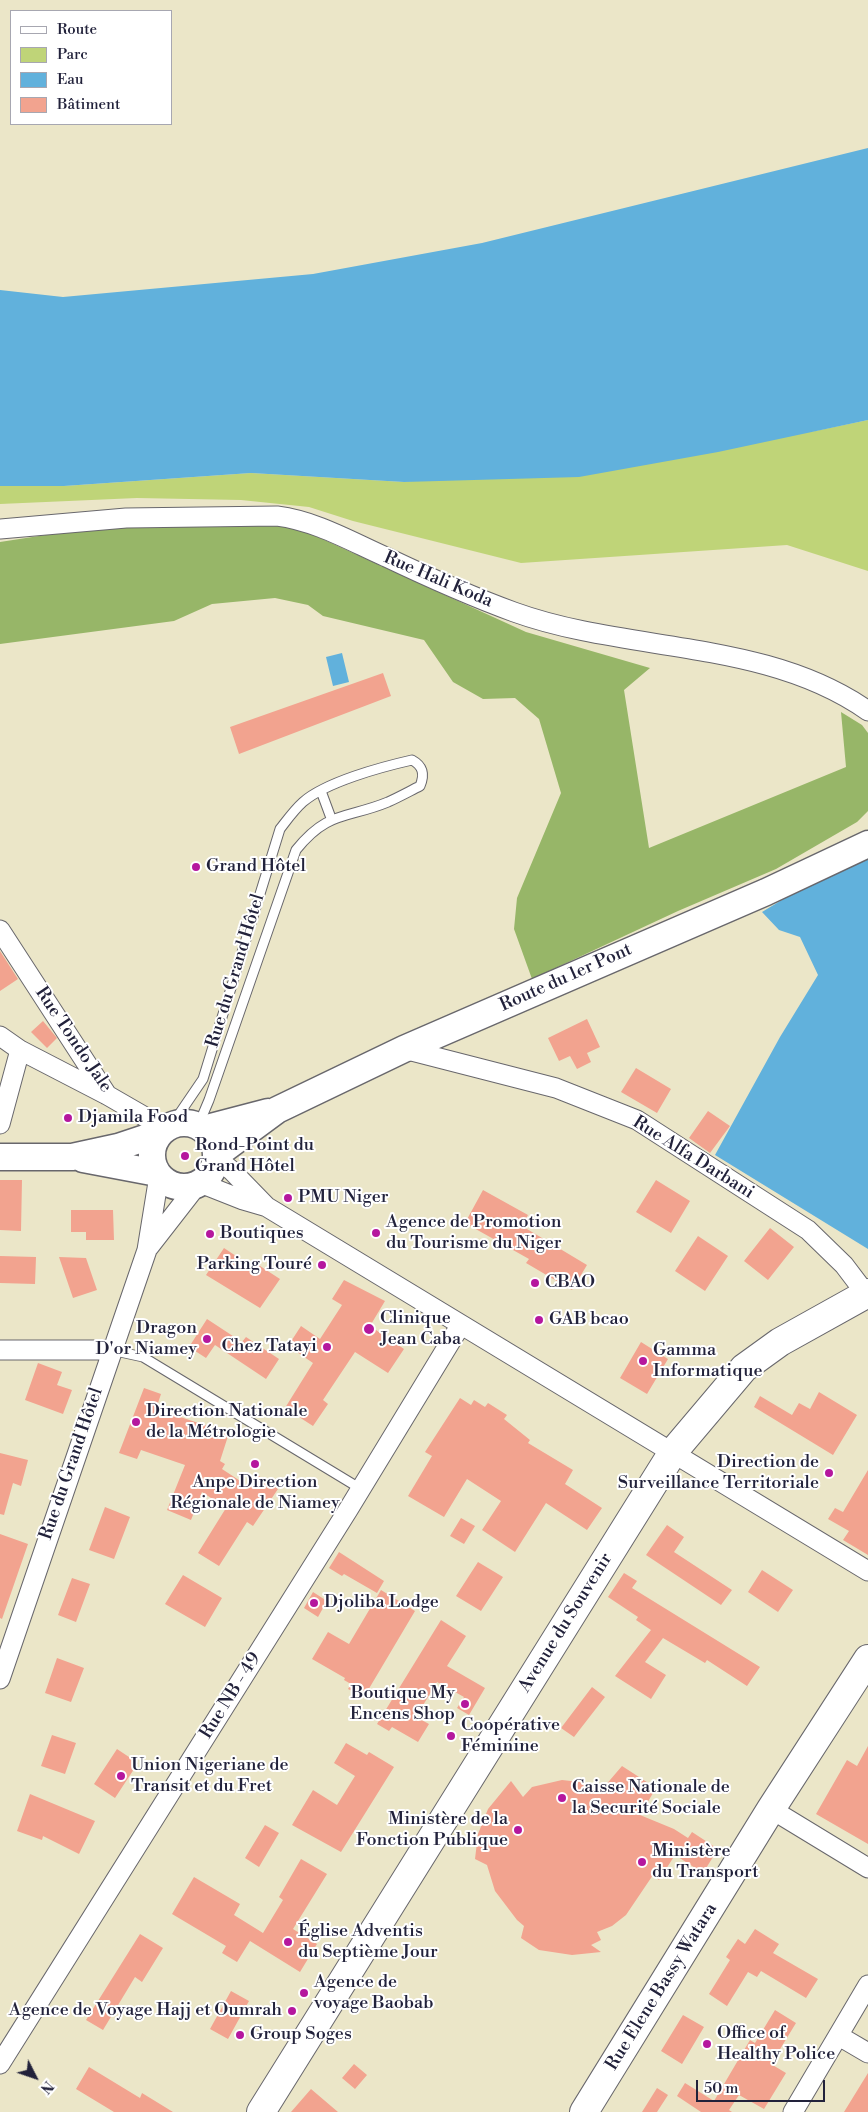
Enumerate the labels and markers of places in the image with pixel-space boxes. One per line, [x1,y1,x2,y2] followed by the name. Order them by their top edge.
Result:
[206,856,306,878] place label: Grand Hôtel
[190,861,202,873] marker: Grand Hôtel
[78,1107,188,1129] place label: Djamila Food
[62,1112,74,1124] marker: Djamila Food
[195,1135,314,1178] place label: Rond-Point du Grand Hôtel
[179,1150,191,1162] marker: Rond-Point du Grand Hôtel
[298,1187,389,1209] place label: PMU Niger
[282,1192,294,1204] marker: PMU Niger
[386,1212,562,1254] place label: Agence de Promotion du Tourisme du Niger
[220,1223,304,1245] place label: Boutiques
[370,1227,382,1239] marker: Agence de Promotion du Tourisme du Niger
[204,1228,216,1240] marker: Boutiques
[197,1254,312,1276] place label: Parking Touré
[316,1259,328,1271] marker: Parking Touré
[545,1272,595,1294] place label: CBAO
[529,1277,541,1289] marker: CBAO
[380,1308,461,1350] place label: Clinique Jean Caba
[549,1309,629,1331] place label: GAB bcao
[533,1314,545,1326] marker: GAB bcao
[95,1318,197,1360] place label: Dragon D'or Niamey
[362,1322,376,1336] marker: Clinique Jean Caba
[201,1333,213,1345] marker: Dragon D'or Niamey
[221,1336,317,1358] place label: Chez Tatayi
[653,1340,763,1382] place label: Gamma Informatique
[321,1341,333,1353] marker: Chez Tatayi
[637,1355,649,1367] marker: Gamma Informatique
[146,1401,307,1444] place label: Direction Nationale de la Métrologie
[130,1416,142,1428] marker: Direction Nationale de la Métrologie
[618,1452,819,1495] place label: Direction de Surveillance Territoriale
[249,1458,261,1470] marker: Anpe Direction Régionale de Niamey
[823,1467,835,1479] marker: Direction de Surveillance Territoriale
[170,1472,340,1515] place label: Anpe Direction Régionale de Niamey
[324,1592,439,1614] place label: Djoliba Lodge
[308,1597,320,1609] marker: Djoliba Lodge
[350,1683,455,1726] place label: Boutique My Encens Shop
[459,1698,471,1710] marker: Boutique My Encens Shop
[461,1715,560,1758] place label: Coopérative Féminine
[445,1730,457,1742] marker: Coopérative Féminine
[131,1755,289,1798] place label: Union Nigeriane de Transit et du Fret
[115,1770,127,1782] marker: Union Nigeriane de Transit et du Fret
[572,1777,730,1820] place label: Caisse Nationale de la Securité Sociale
[556,1792,568,1804] marker: Caisse Nationale de la Securité Sociale
[356,1809,508,1852] place label: Ministère de la Fonction Publique
[512,1824,524,1836] marker: Ministère de la Fonction Publique
[652,1841,759,1884] place label: Ministère du Transport
[636,1856,648,1868] marker: Ministère du Transport
[298,1921,438,1964] place label: Église Adventis du Septième Jour
[282,1936,294,1948] marker: Église Adventis du Septième Jour
[314,1972,433,2015] place label: Agence de voyage Baobab
[298,1987,310,1999] marker: Agence de voyage Baobab
[9,2000,282,2022] place label: Agence de Voyage Hajj et Oumrah
[286,2005,298,2017] marker: Agence de Voyage Hajj et Oumrah
[717,2023,835,2066] place label: Office of Healthy Police
[250,2024,352,2046] place label: Group Soges
[234,2029,246,2041] marker: Group Soges
[701,2038,713,2050] marker: Office of Healthy Police

